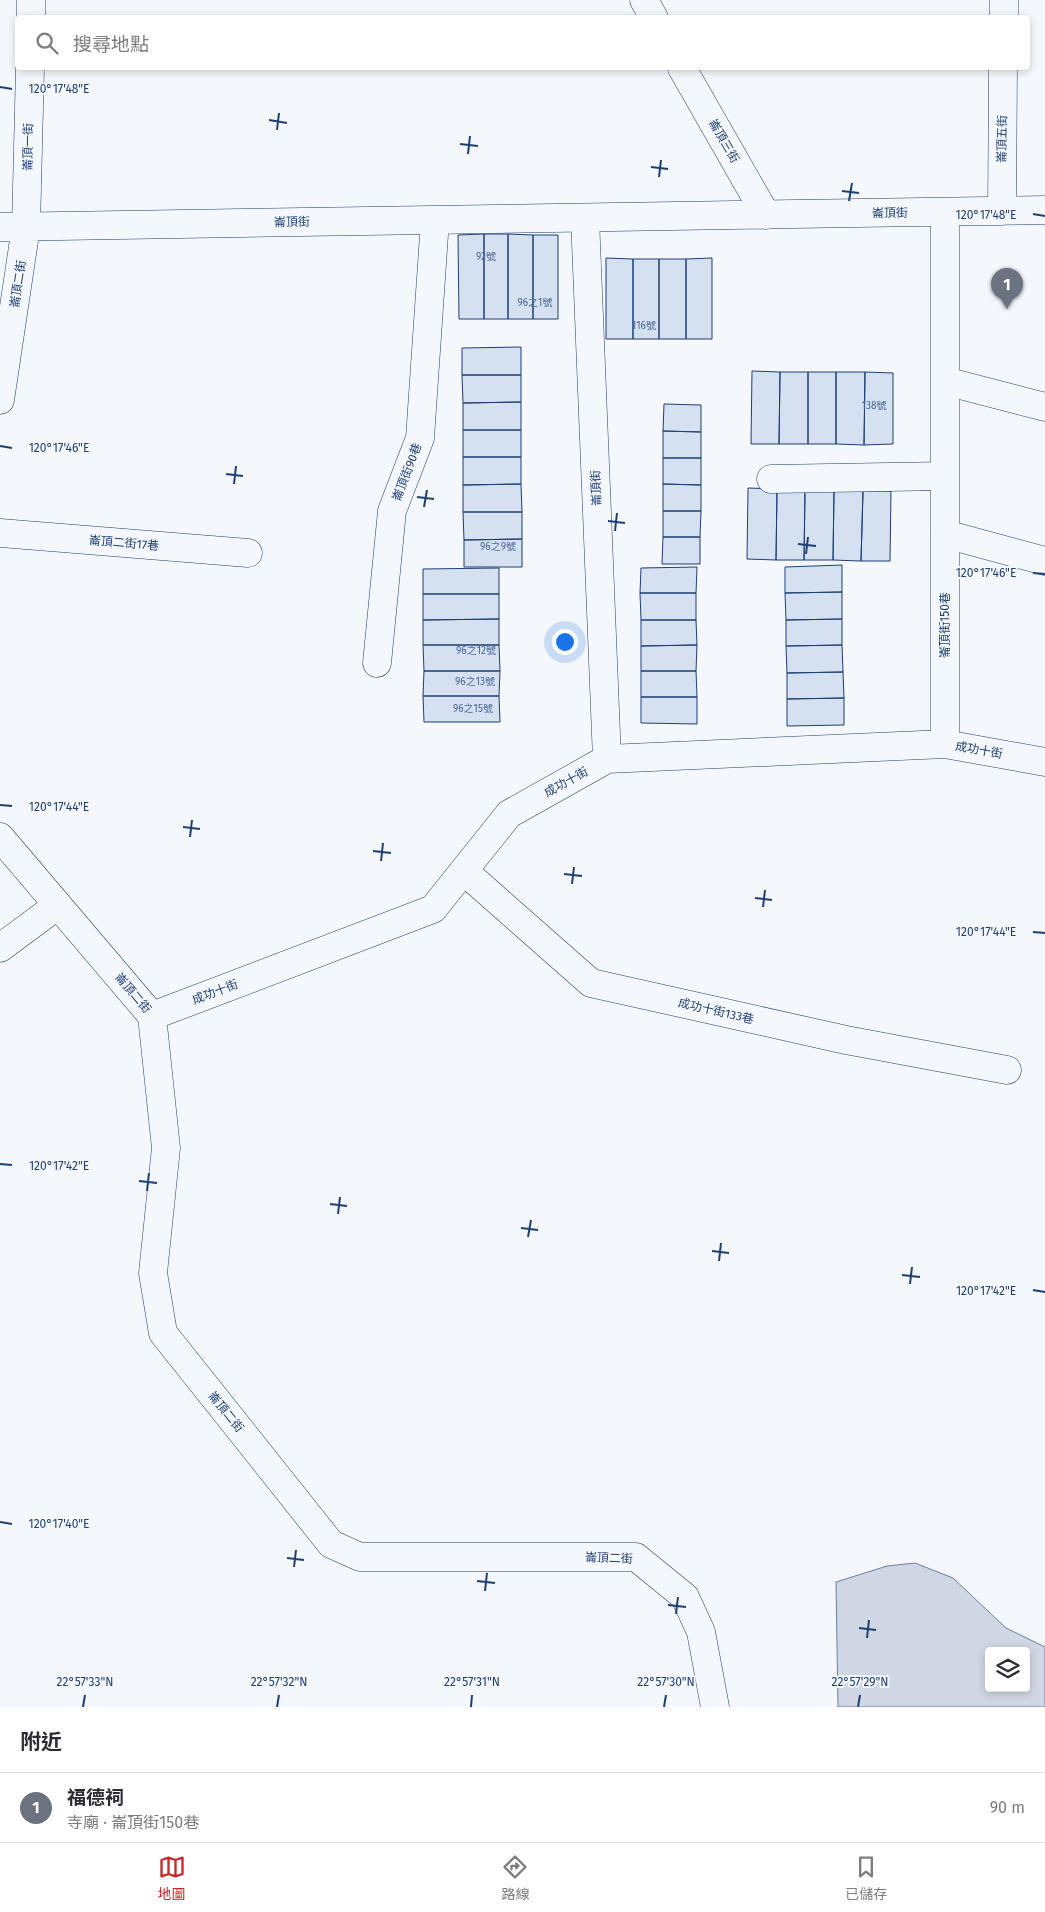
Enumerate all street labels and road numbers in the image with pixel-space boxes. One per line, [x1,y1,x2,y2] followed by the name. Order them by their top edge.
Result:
[995,115,1009,163] street label: 崙頂五街
[706,117,742,165] street label: 崙頂三街
[21,123,35,171] street label: 崙頂一街
[872,206,908,220] street label: 崙頂街
[274,215,310,229] street label: 崙頂街
[7,259,29,309] street label: 崙頂二街
[390,441,424,503] street label: 崙頂街90巷
[588,470,604,506] street label: 崙頂街
[88,533,160,553] street label: 崙頂二街17巷
[938,592,952,658] street label: 崙頂街150巷
[954,739,1004,761] street label: 成功十街
[542,764,590,800] street label: 成功十街
[112,970,154,1016] street label: 崙頂二街
[190,977,240,1007] street label: 成功十街
[677,995,755,1027] street label: 成功十街133巷
[205,1389,247,1435] street label: 崙頂二街
[585,1550,633,1566] street label: 崙頂二街

